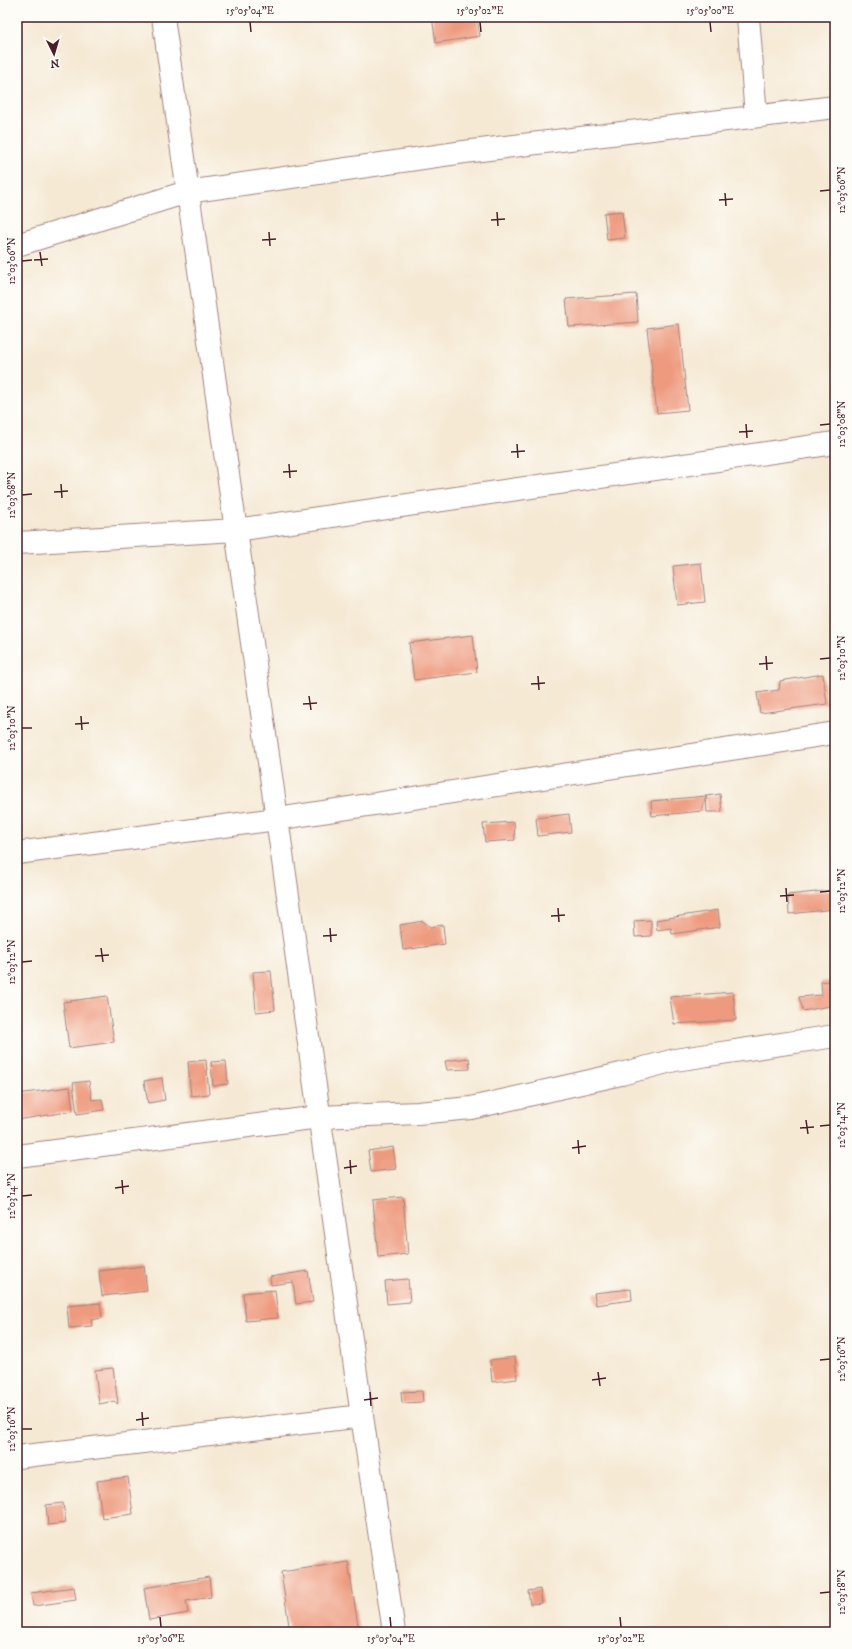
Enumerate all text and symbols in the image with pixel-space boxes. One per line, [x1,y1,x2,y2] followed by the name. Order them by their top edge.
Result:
[226,5,274,17] text: 15°05'04"E
[456,5,504,17] text: 15°05'02"E
[686,5,734,17] text: 15°05'00"E
[34,34,74,74] north arrow
[50,56,60,70] text: N
[836,166,848,214] text: 12°03'06"N
[6,237,18,285] text: 12°03'06"N
[836,400,848,448] text: 12°03'08"N
[6,471,18,519] text: 12°03'08"N
[836,635,848,681] text: 12°03'10"N
[6,705,18,751] text: 12°03'10"N
[836,868,848,914] text: 12°03'12"N
[6,939,18,985] text: 12°03'12"N
[836,1102,848,1148] text: 12°03'14"N
[6,1173,18,1219] text: 12°03'14"N
[836,1336,848,1382] text: 12°03'16"N
[6,1406,18,1452] text: 12°03'16"N
[836,1569,848,1615] text: 12°03'18"N
[137,1633,185,1645] text: 15°05'06"E
[367,1633,415,1645] text: 15°05'04"E
[597,1633,645,1645] text: 15°05'02"E

